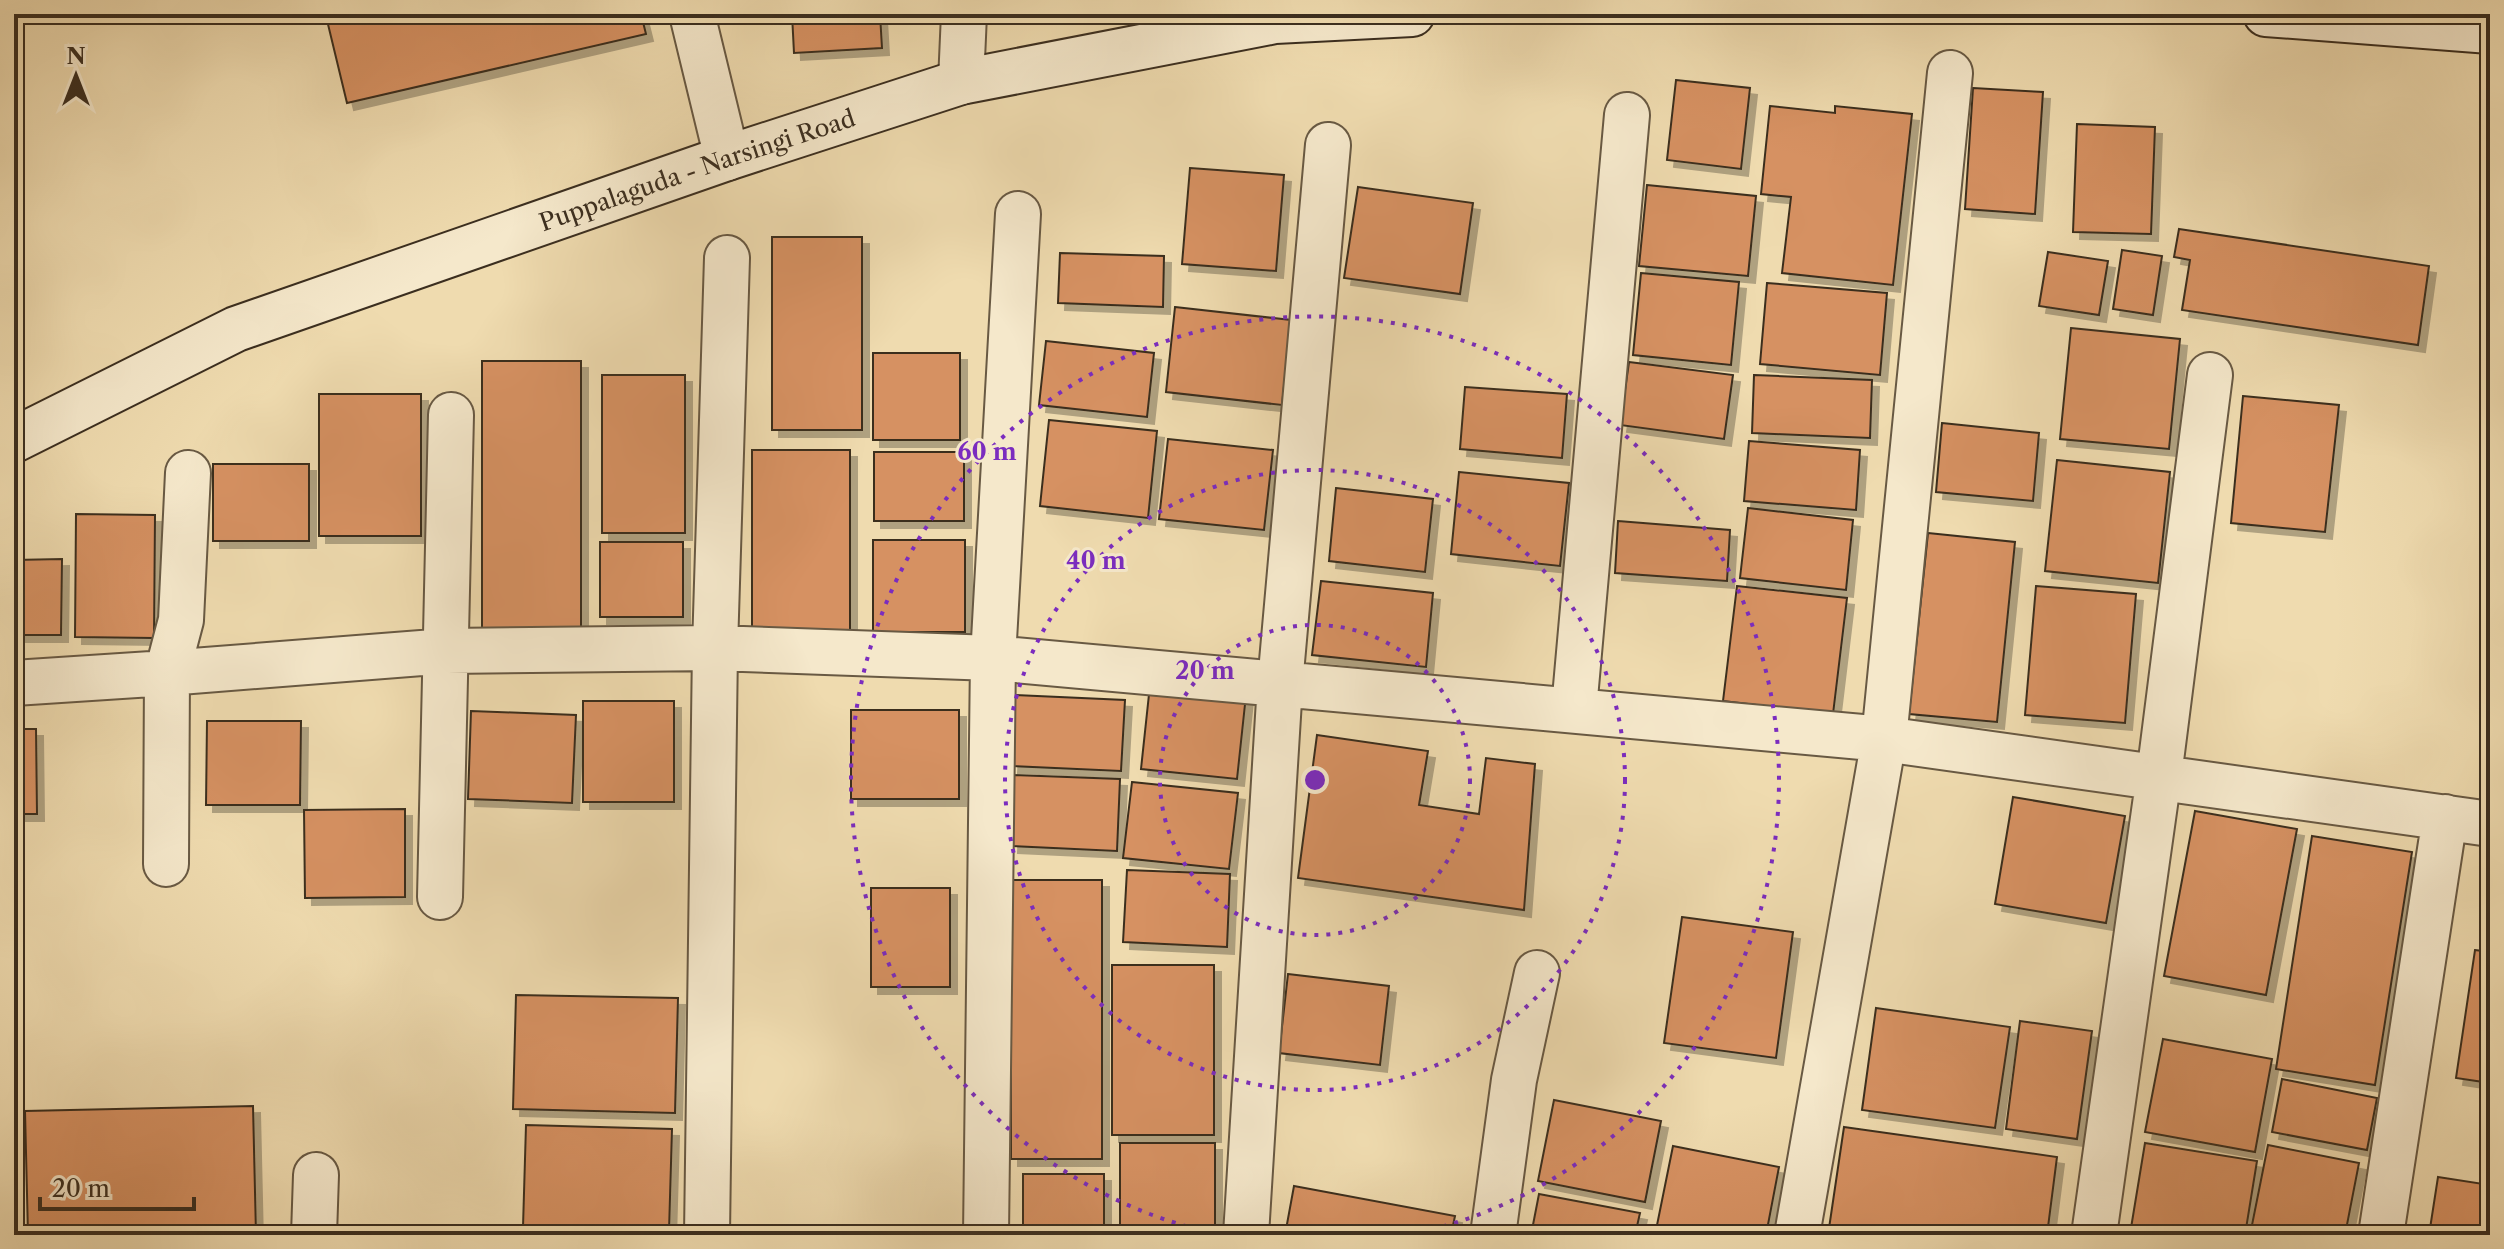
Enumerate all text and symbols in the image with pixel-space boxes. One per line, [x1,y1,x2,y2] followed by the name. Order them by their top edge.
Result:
[36,36,116,116] north arrow
[66,43,86,70] text: N
[535,103,859,237] street label: Puppalaguda - Narsingi Road
[957,437,1017,466] text: 60 m
[1066,546,1126,575] text: 40 m
[1175,656,1235,685] text: 20 m
[1301,766,1329,794] centre of rings
[40,1161,194,1211] scale bar
[52,1174,110,1203] text: 20 m

